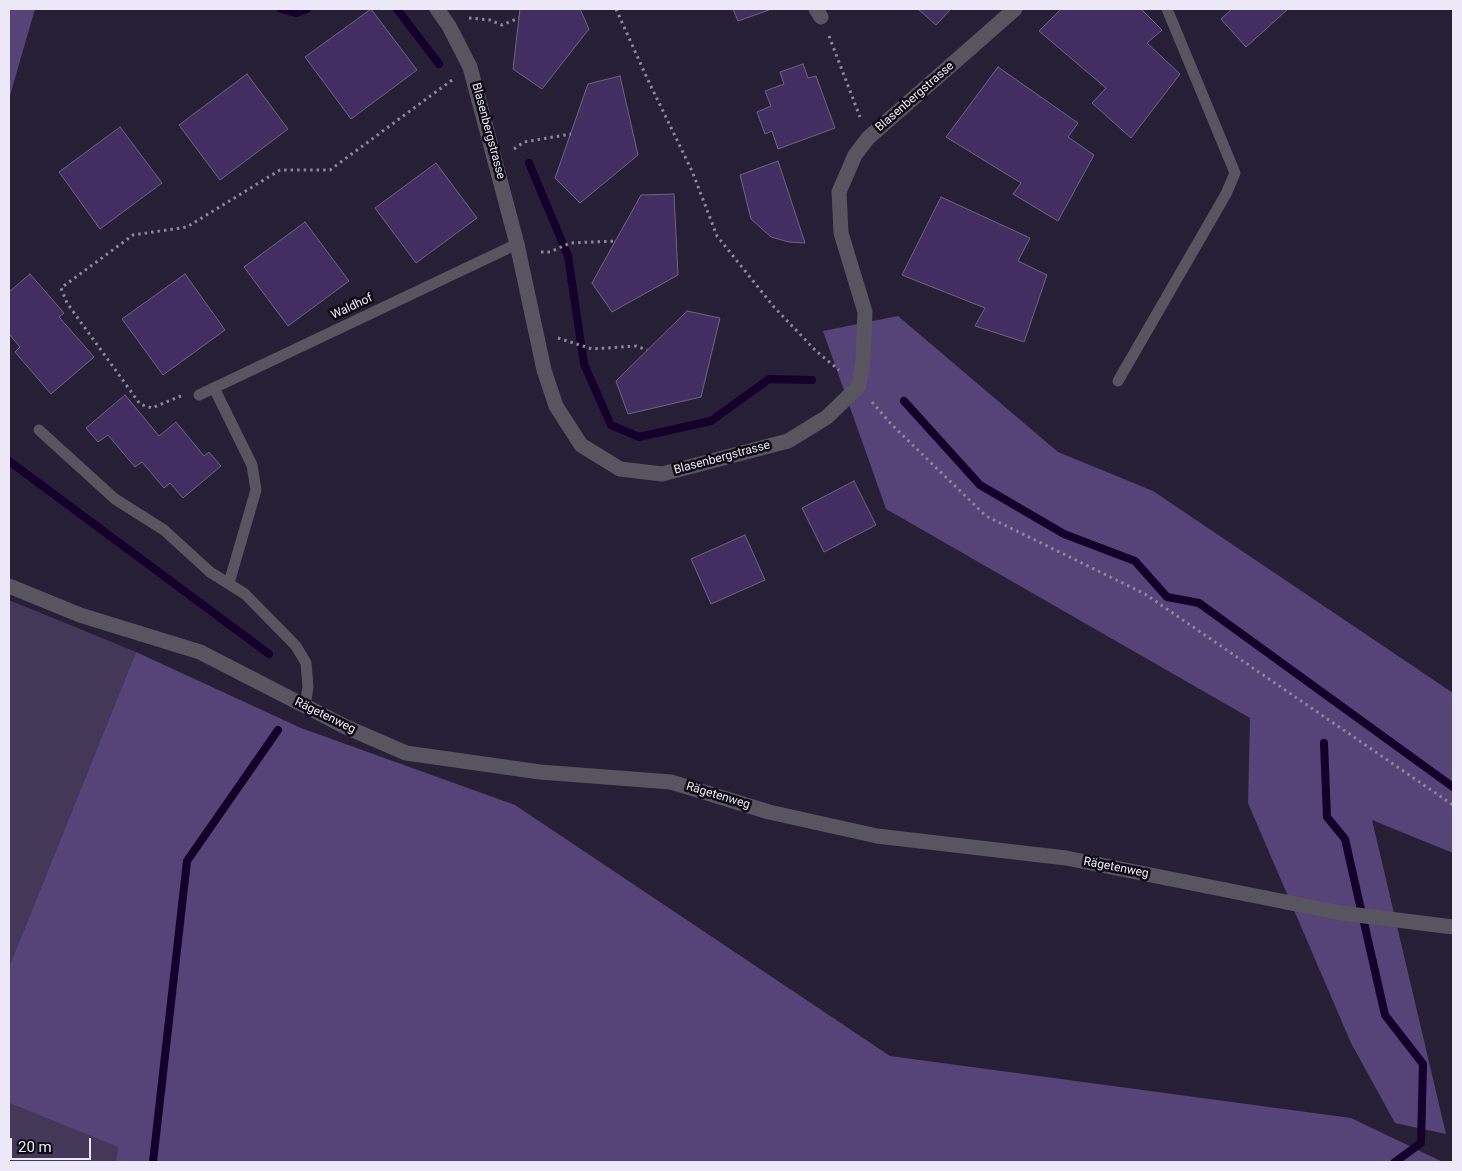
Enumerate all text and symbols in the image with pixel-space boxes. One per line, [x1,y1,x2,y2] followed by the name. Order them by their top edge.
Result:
[873,59,957,135] street label: Blasenbergstrasse
[468,81,508,181] street label: Blasenbergstrasse
[329,291,375,323] street label: Waldhof
[672,438,772,478] street label: Blasenbergstrasse
[292,695,358,737] street label: Rägetenweg
[684,779,752,813] street label: Rägetenweg
[1082,855,1150,881] street label: Rägetenweg
[12,1128,94,1160] scale bar
[18,1138,52,1156] text: 20 m

